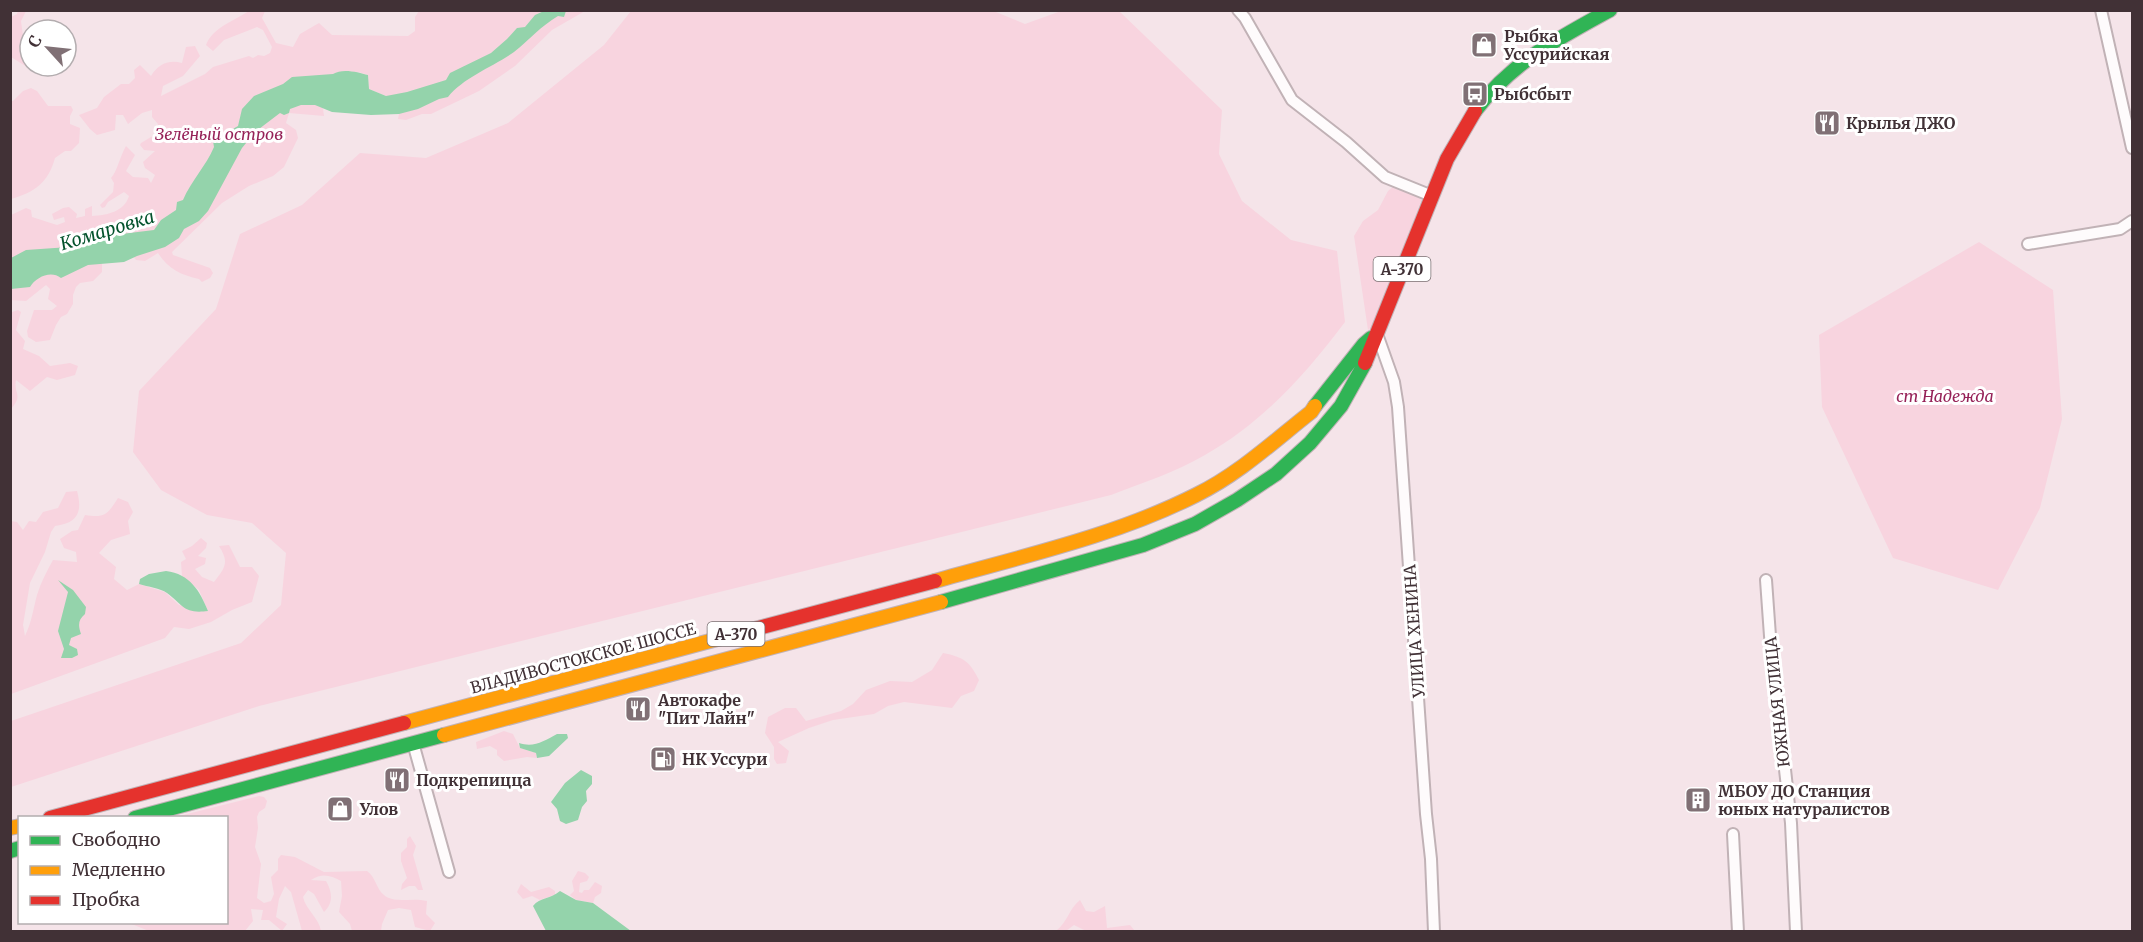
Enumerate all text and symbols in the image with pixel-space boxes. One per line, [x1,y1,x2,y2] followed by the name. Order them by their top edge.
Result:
[18,18,78,78] north arrow
[1503,26,1610,64] place label: Рыбка Уссурийская
[1469,30,1499,60] shop icon: Рыбка Уссурийская
[23,32,46,50] text: С
[1460,79,1490,109] bus stop icon: Рыбсбыт
[1494,84,1571,104] place label: Рыбсбыт
[1812,108,1842,138] restaurant icon: Крылья ДЖО
[1846,113,1956,133] place label: Крылья ДЖО
[155,124,283,144] park label: Зелёный остров
[57,205,157,255] water label: Комаровка
[1374,257,1430,281] road number: А-370
[1896,386,1994,406] park label: ст Надежда
[1399,563,1429,699] street label: УЛИЦА ХЕНИНА
[468,618,699,698] street label: ВЛАДИВОСТОКСКОЕ ШОССЕ
[708,622,764,646] road number: А-370
[1760,635,1794,768] street label: ЮЖНАЯ УЛИЦА
[657,690,755,728] place label: Автокафе "Пит Лайн"
[623,694,653,724] restaurant icon: Автокафе "Пит Лайн"
[648,744,678,774] fuel station icon: НК Уссури
[682,749,767,769] place label: НК Уссури
[382,765,412,795] restaurant icon: Подкрепицца
[416,770,531,790] place label: Подкрепицца
[1718,781,1890,819] place label: МБОУ ДО Станция юных натуралистов
[1683,785,1713,815] building icon: МБОУ ДО Станция юных натуралистов
[325,794,355,824] shop icon: Улов
[359,799,398,819] place label: Улов
[18,816,228,924] legend
[72,828,160,851] text: Свободно
[72,858,165,881] text: Медленно
[72,888,140,911] text: Пробка

